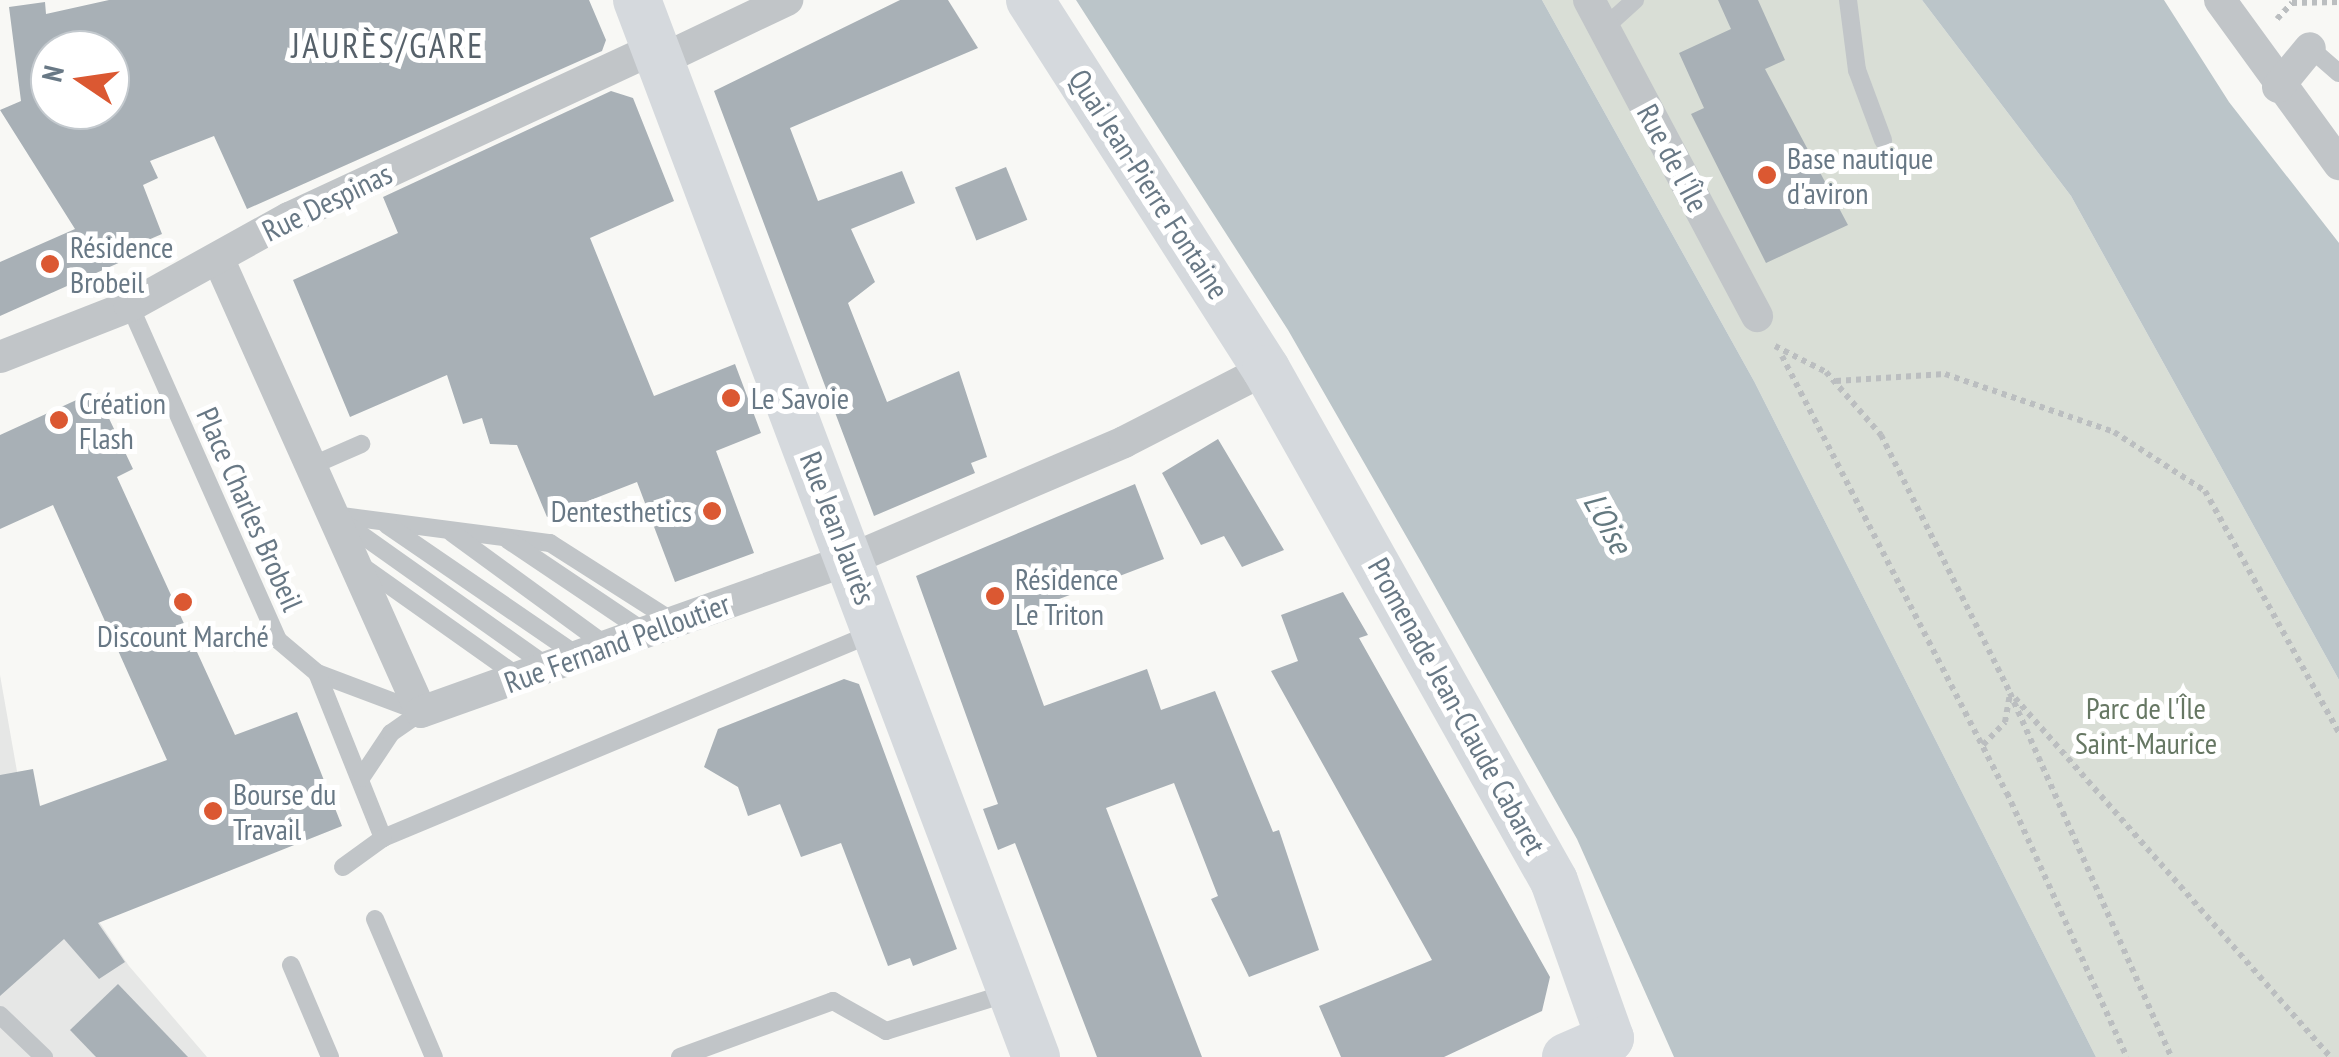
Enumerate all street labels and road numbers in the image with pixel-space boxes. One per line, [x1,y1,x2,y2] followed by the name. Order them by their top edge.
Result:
[1061,63,1237,305] street label: Quai Jean-Pierre Fontaine
[1630,98,1716,218] street label: Rue de l'Île
[256,155,398,249] street label: Rue Despinas
[189,402,311,616] street label: Place Charles Brobeil
[792,447,884,609] street label: Rue Jean Jaurès
[1361,552,1553,860] street label: Promenade Jean-Claude Cabaret
[499,586,735,700] street label: Rue Fernand Pelloutier

